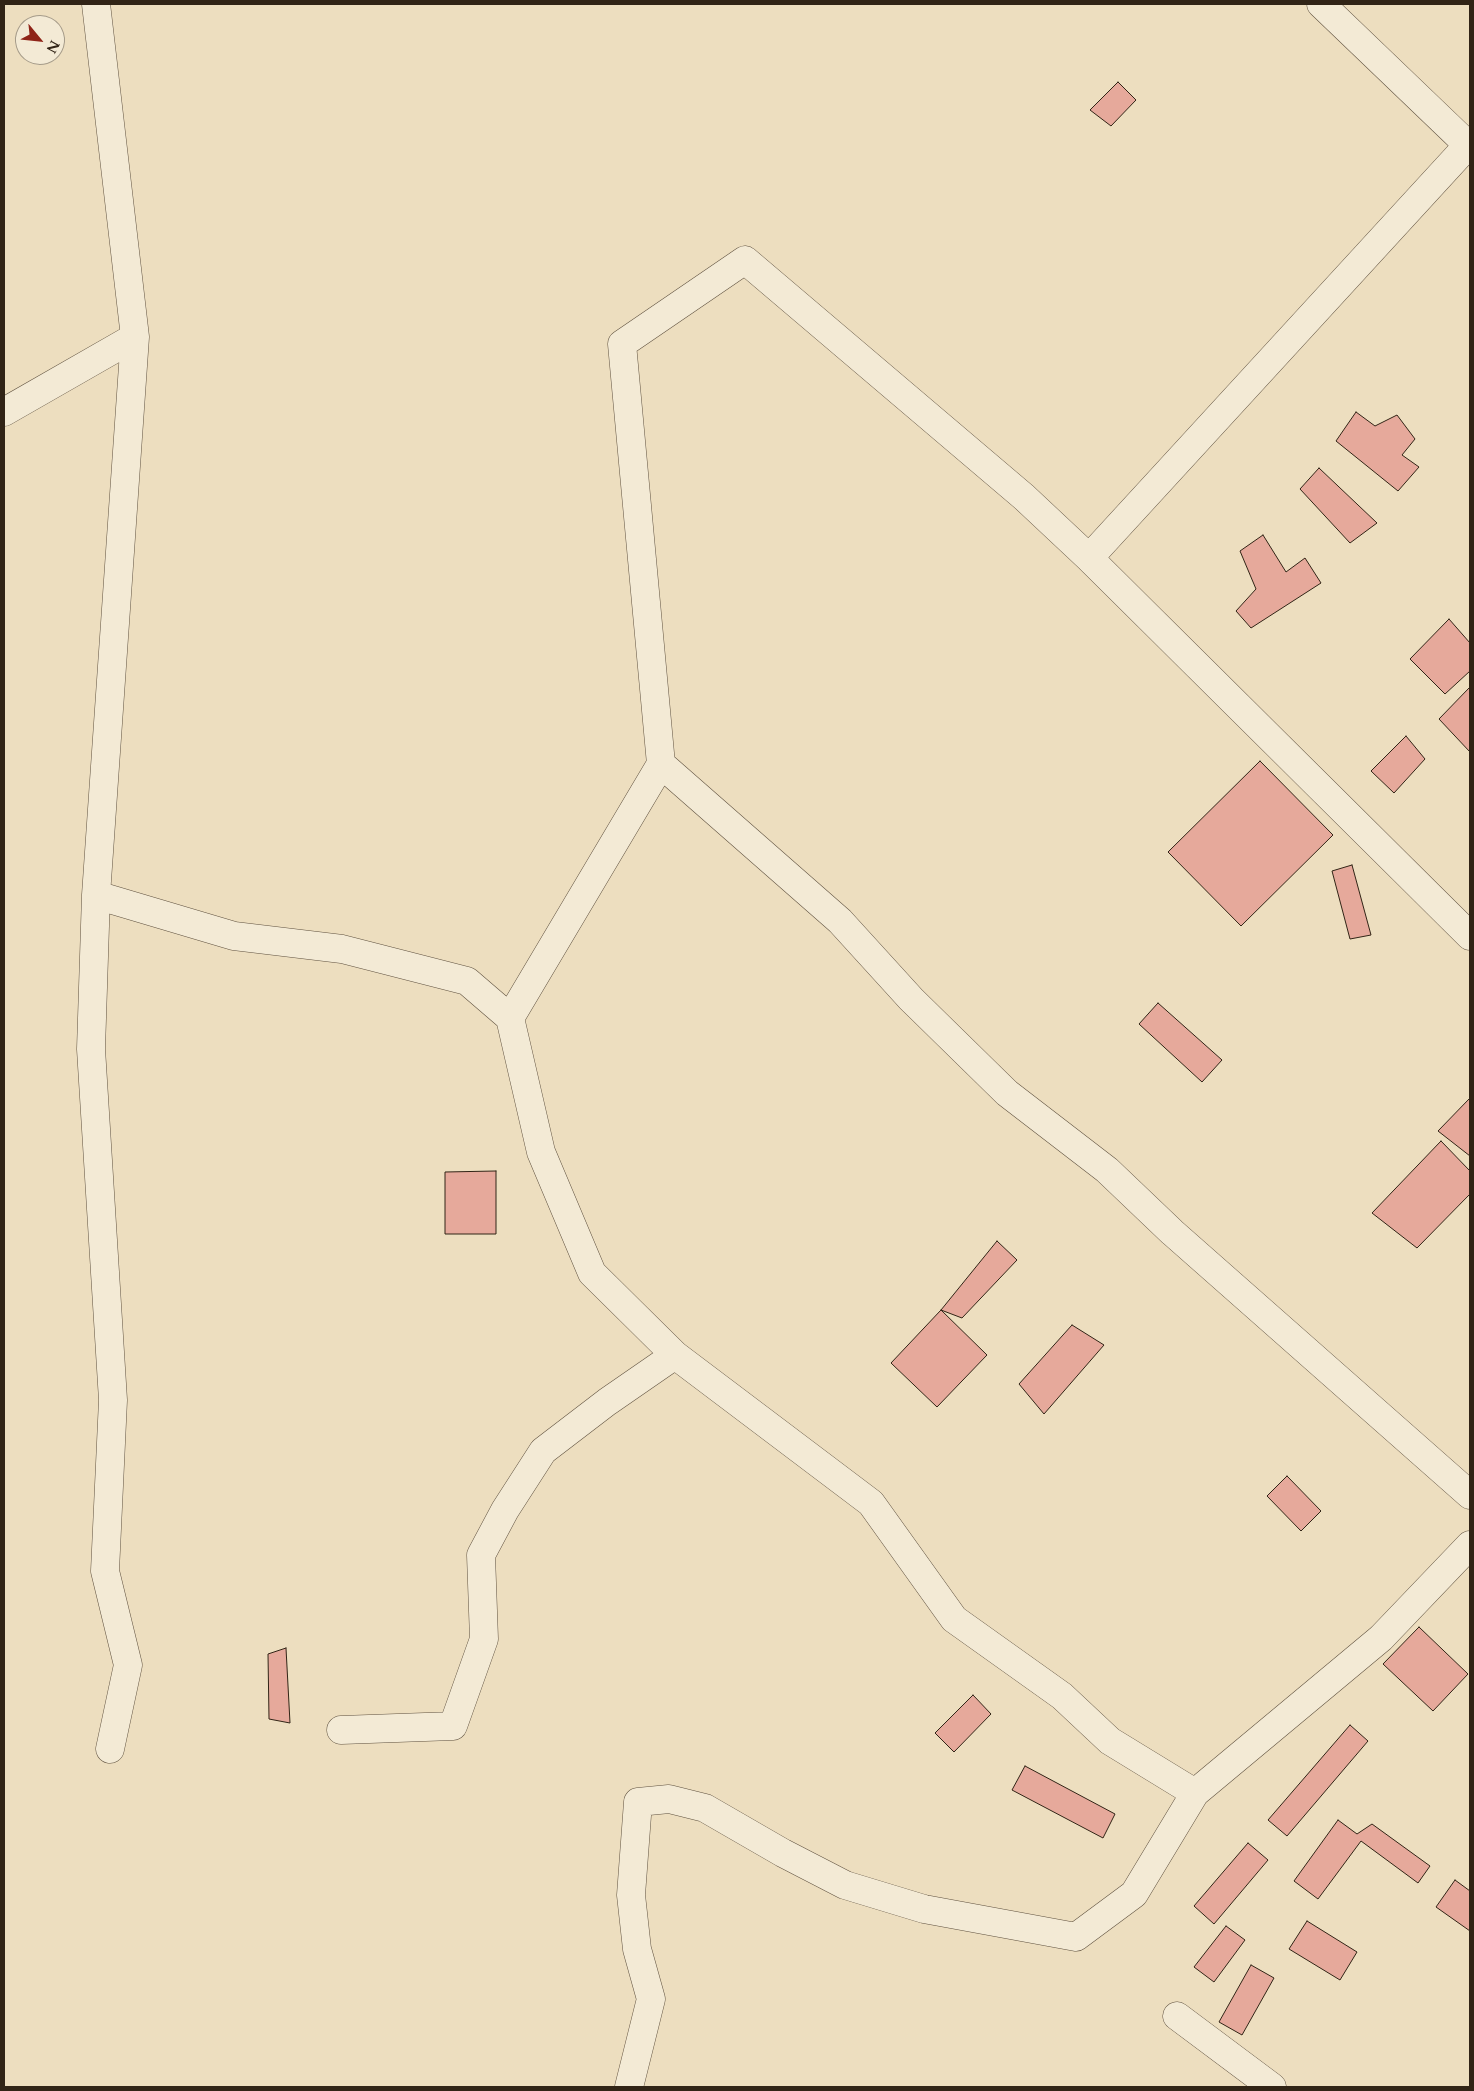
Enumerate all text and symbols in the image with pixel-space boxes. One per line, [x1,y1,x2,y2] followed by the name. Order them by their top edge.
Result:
[15,15,65,65] north arrow
[42,37,64,57] text: N

